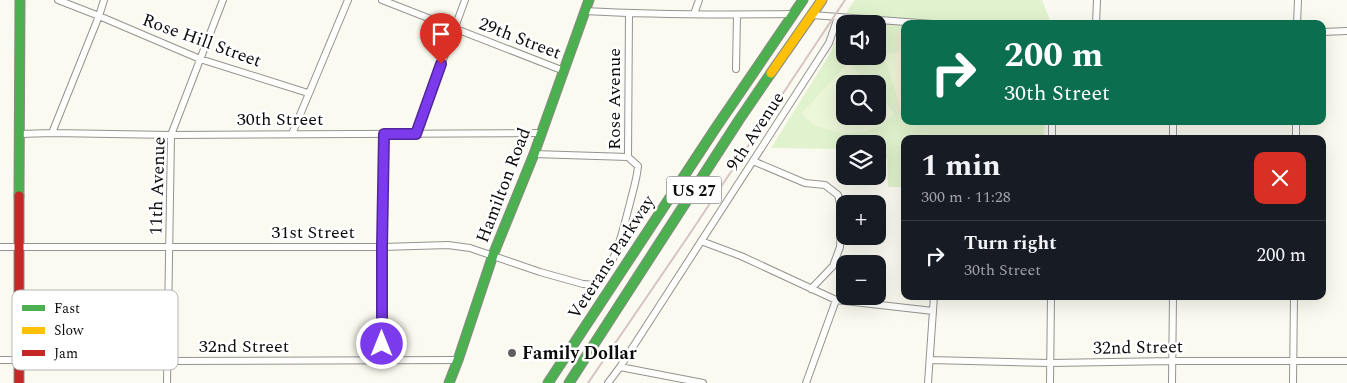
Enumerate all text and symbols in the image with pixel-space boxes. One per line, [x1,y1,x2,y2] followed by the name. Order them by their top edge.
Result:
[138,6,265,75] street label: Rose Hill Street
[475,10,565,67] street label: 29th Street
[420,13,462,64] pin
[836,15,886,305] map controls
[836,15,886,65] button: sound
[427,20,455,48] icon: arrive
[1004,29,1103,82] text: 200 m
[921,40,986,105] icon: right
[601,48,628,150] street label: Rose Avenue
[836,75,886,125] button: search
[1004,77,1110,110] text: 30th Street
[720,86,791,176] street label: 9th Avenue
[237,106,323,133] street label: 30th Street
[469,124,538,247] street label: Hamilton Road
[836,135,886,185] button: layers
[142,136,173,236] street label: 11th Avenue
[921,143,1001,189] text: 1 min
[1254,152,1306,204] button: close
[666,176,722,204] road number: US 27
[921,185,1011,209] text: 300 m · 11:28
[561,189,662,325] street label: Veterans Parkway
[836,195,886,245] button: +
[271,219,355,246] street label: 31st Street
[964,229,1057,258] text: Turn right
[1256,241,1306,270] text: 200 m
[921,242,949,270] icon: right
[836,255,886,305] button: −
[964,258,1041,282] text: 30th Street
[12,290,178,370] legend
[54,298,80,319] text: Fast
[355,317,407,369] position arrow
[54,320,84,341] text: Slow
[199,333,289,360] street label: 32nd Street
[1093,333,1183,362] street label: 32nd Street
[522,340,637,367] place label: Family Dollar
[54,343,78,364] text: Jam
[506,347,518,359] marker: Family Dollar

